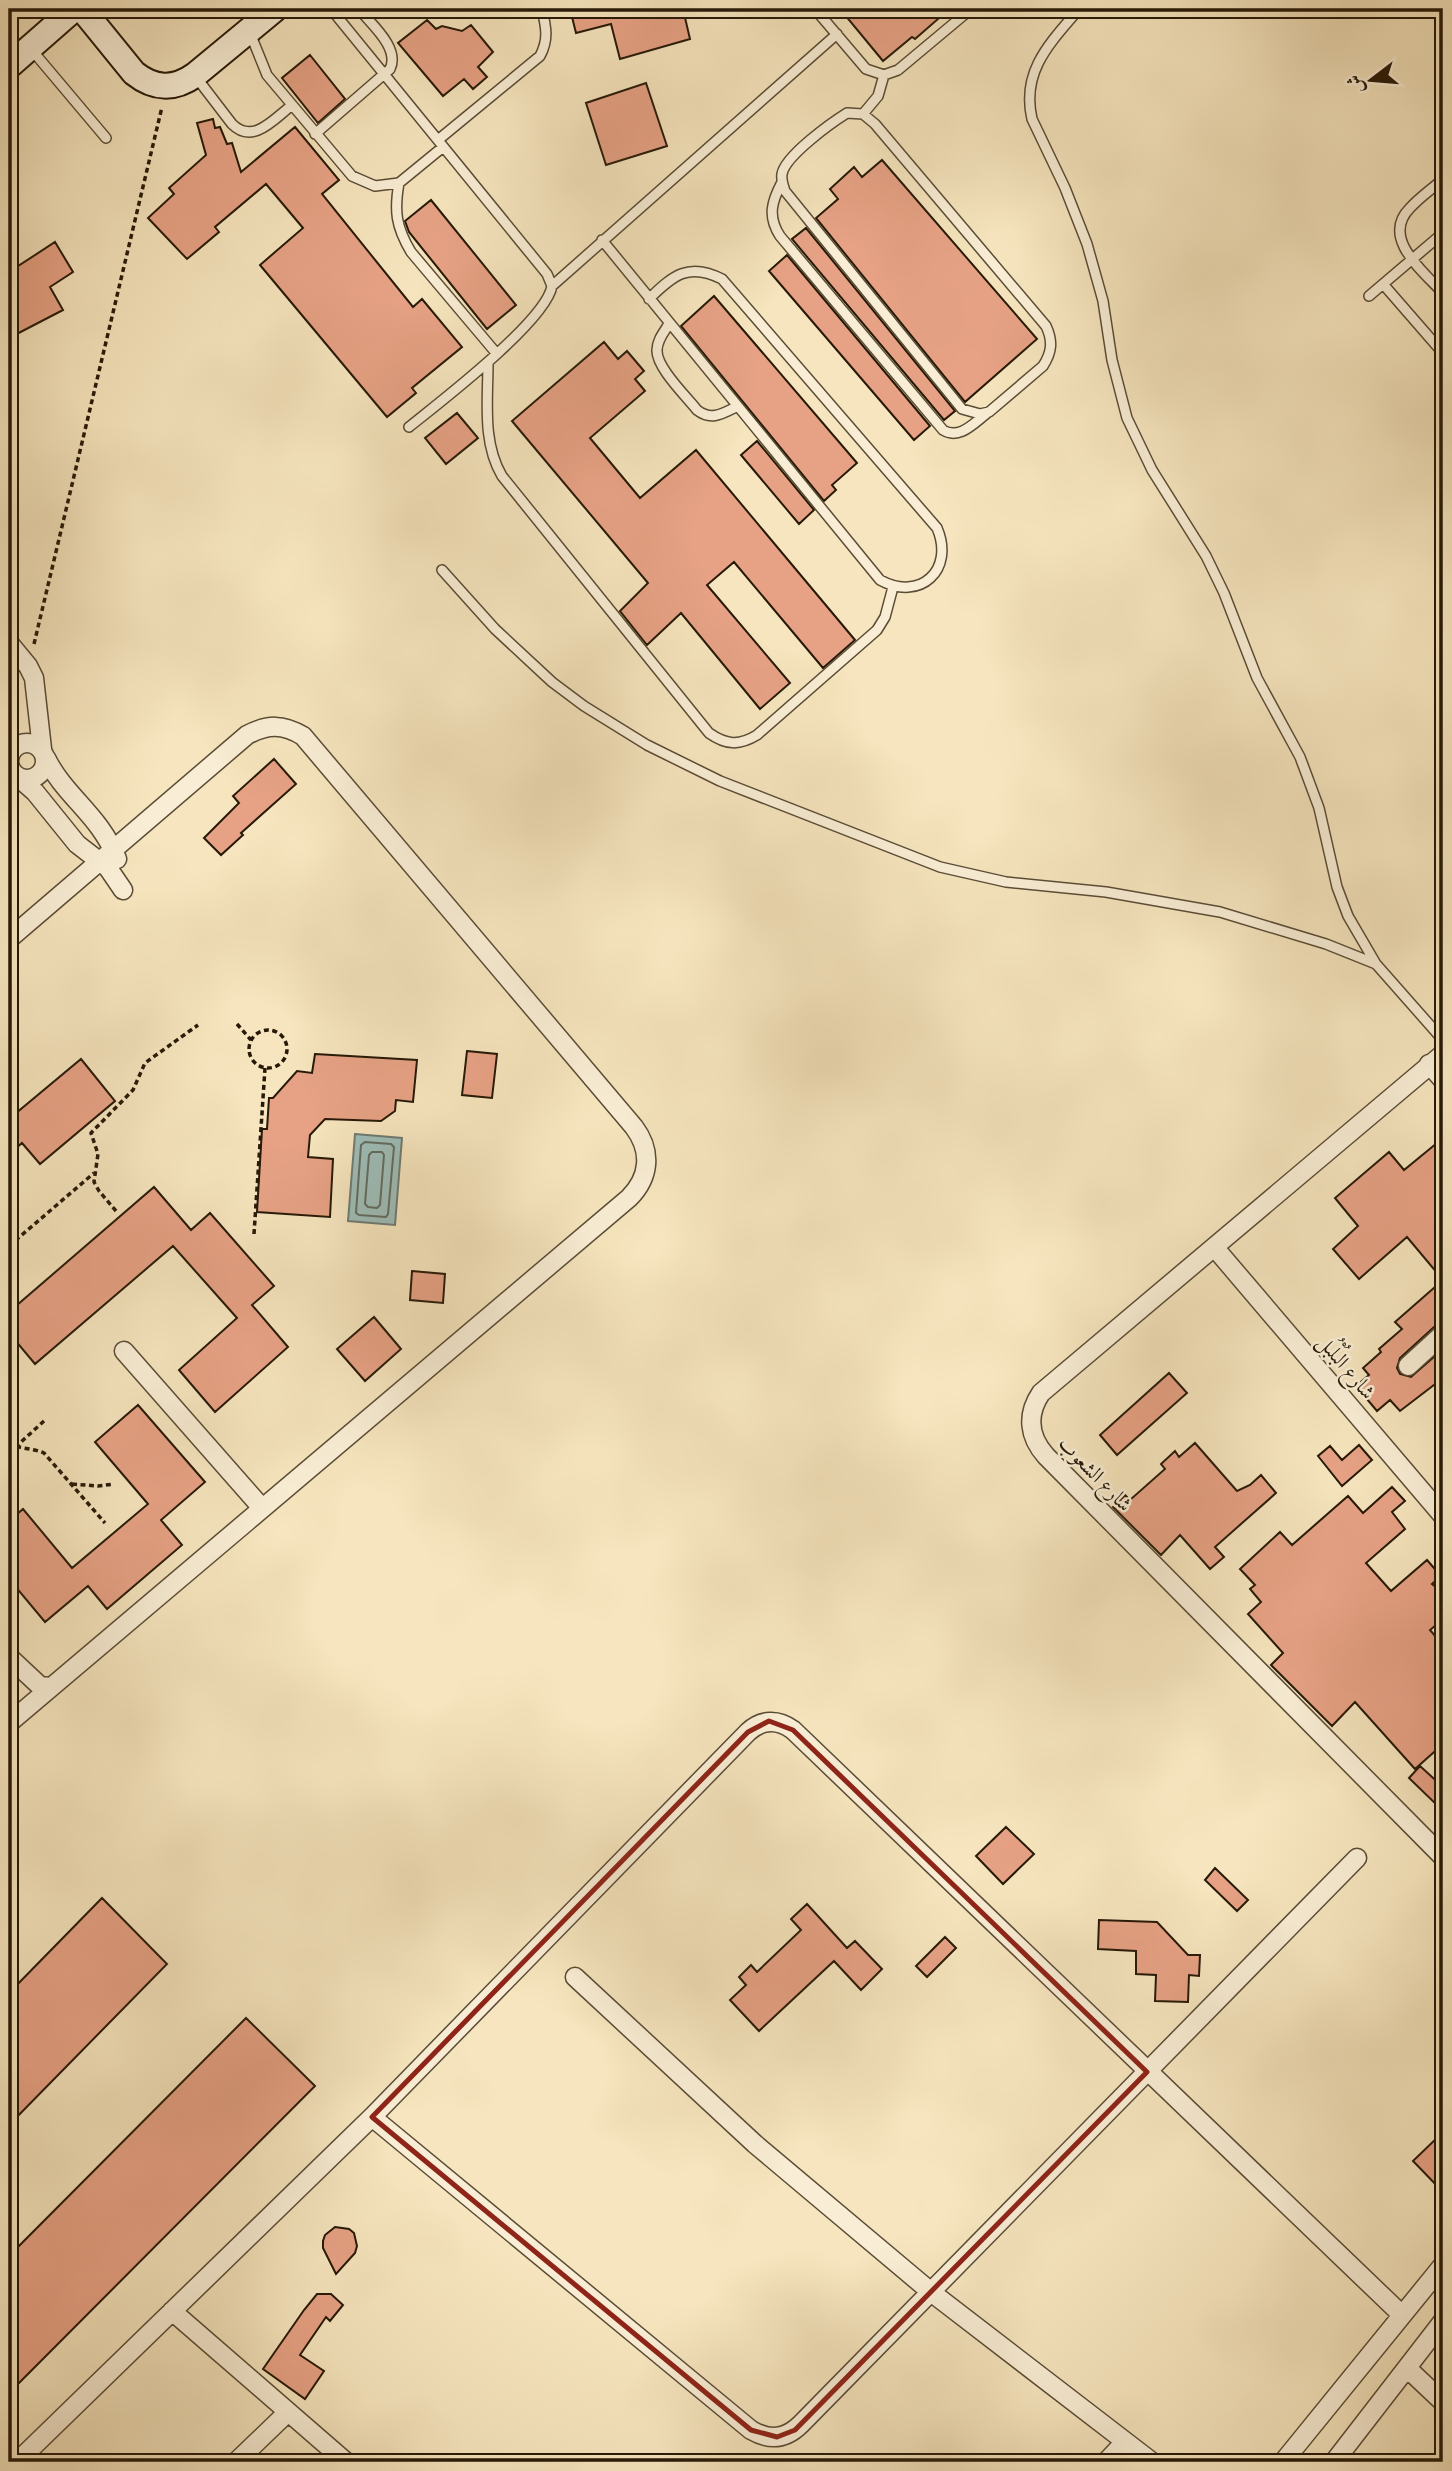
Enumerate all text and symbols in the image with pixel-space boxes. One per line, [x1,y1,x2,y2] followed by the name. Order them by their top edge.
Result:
[1336,46,1406,116] north arrow
[1341,72,1370,97] text: ش
[1308,1326,1385,1408] street label: شارع البُلْبُل
[1049,1430,1138,1520] street label: شارع الشعوب

